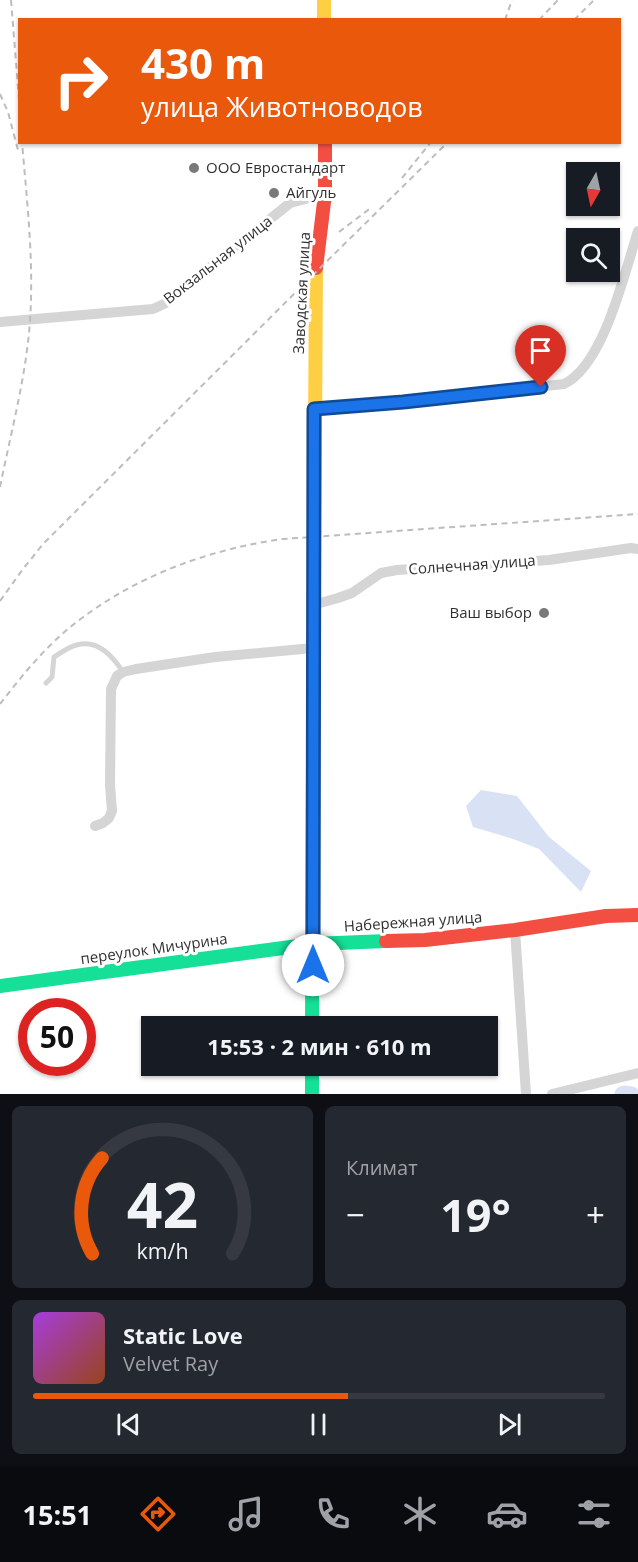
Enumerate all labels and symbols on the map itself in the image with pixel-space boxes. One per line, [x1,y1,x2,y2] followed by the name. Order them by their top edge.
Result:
[206,157,345,177] place label: ООО Евростандарт
[187,161,201,175] marker: ООО Евростандарт
[566,162,620,216] north arrow
[286,182,337,202] place label: Айгуль
[267,186,281,200] marker: Айгуль
[159,210,276,308] street label: Вокзальная улица
[288,231,314,354] street label: Заводская улица
[515,325,566,387] pin
[408,550,536,578] street label: Солнечная улица
[449,602,532,622] place label: Ваш выбор
[537,606,551,620] marker: Ваш выбор
[343,906,483,936] street label: Набережная улица
[79,928,229,968] street label: переулок Мичурина
[281,933,345,997] position arrow
[18,998,96,1076] speed limit sign: 50

